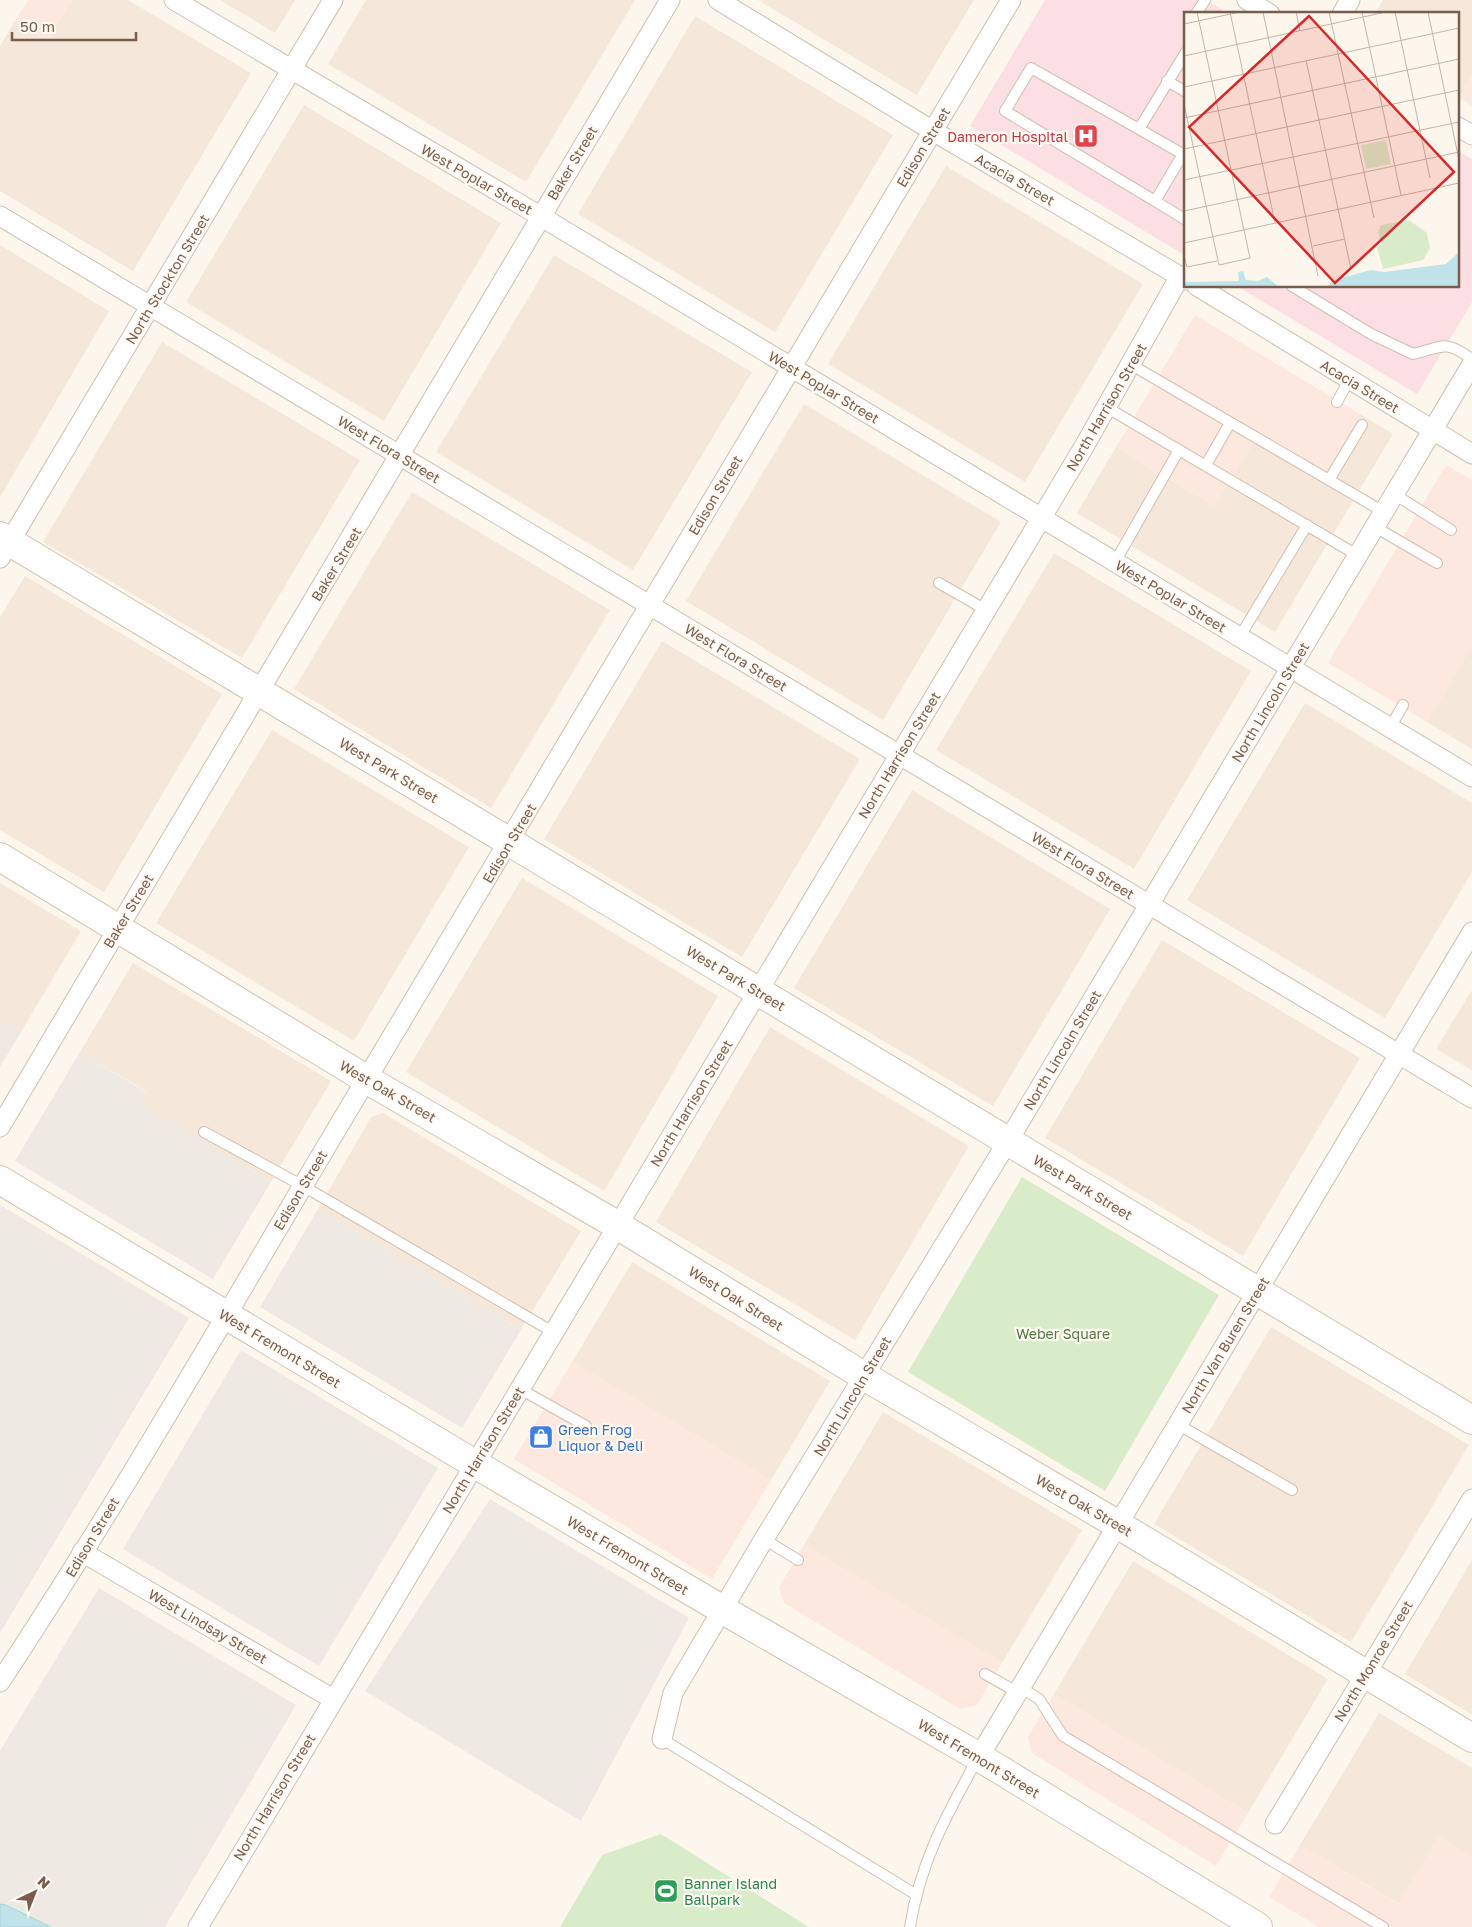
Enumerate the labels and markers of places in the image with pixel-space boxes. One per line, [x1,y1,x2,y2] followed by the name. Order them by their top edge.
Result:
[1073,123,1099,149] hospital icon: Dameron Hospital
[947,128,1068,145] place label: Dameron Hospital
[558,1421,643,1454] place label: Green Frog Liquor & Deli
[528,1424,554,1450] shop icon: Green Frog Liquor & Deli
[684,1875,777,1908] place label: Banner Island Ballpark
[653,1878,679,1904] sports icon: Banner Island Ballpark

